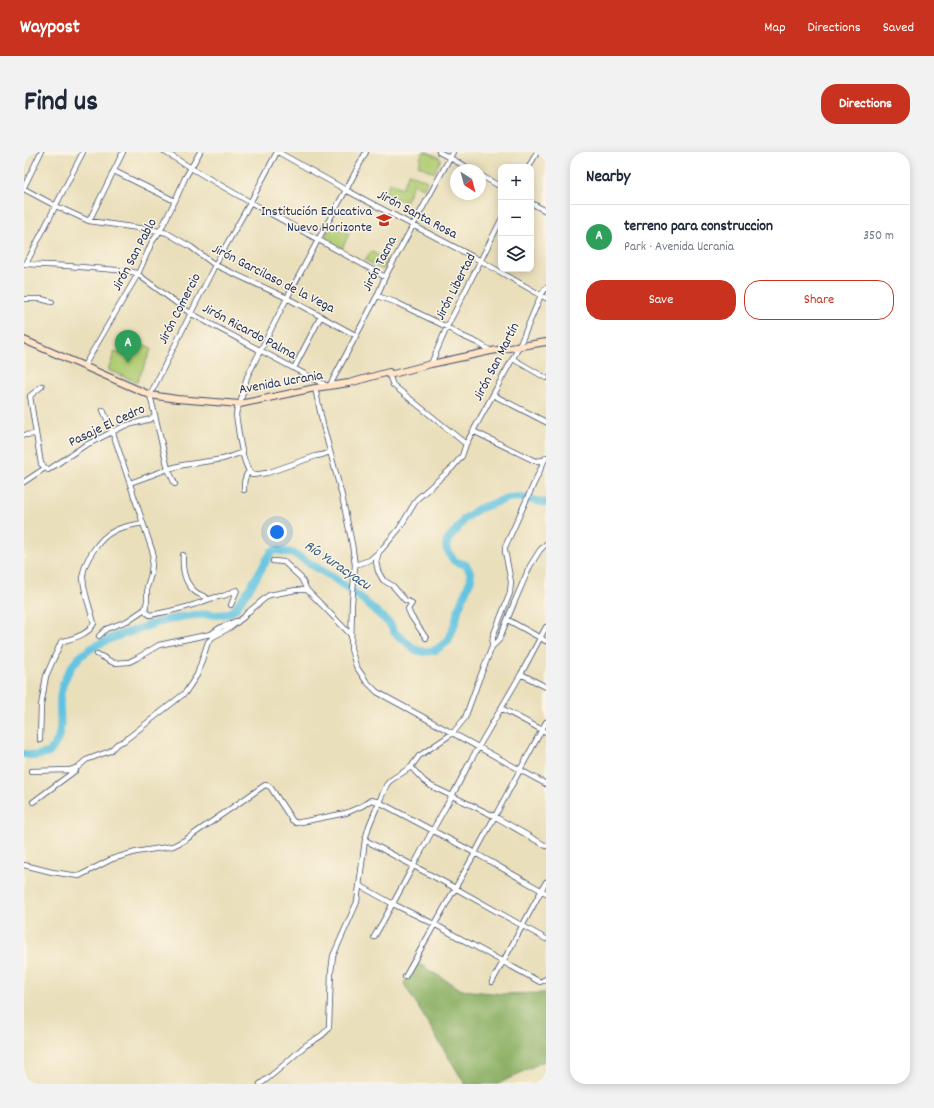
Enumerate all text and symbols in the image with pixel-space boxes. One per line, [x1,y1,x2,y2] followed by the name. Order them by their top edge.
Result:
[20,15,80,42] text: Waypost
[764,18,786,38] text: Map
[808,18,861,38] text: Directions
[883,18,914,38] text: Saved
[24,84,98,124] text: Find us
[821,84,910,124] button: Directions
[450,164,486,200] north arrow
[498,164,534,272] map controls
[498,164,534,200] button: +
[586,166,630,190] text: Nearby
[373,185,461,245] street label: Jirón Santa Rosa
[498,200,534,236] button: −
[261,202,372,238] place label: Institución Educativa Nuevo Horizonte
[375,211,393,229] school or university icon: Institución Educativa Nuevo Horizonte
[107,215,163,295] street label: Jirón San Pablo
[624,216,773,238] text: terreno para construccion
[595,227,603,246] text: A
[863,227,894,246] text: 350 m
[358,233,403,295] street label: Jirón Tacna
[498,236,534,272] button: layers
[624,238,734,257] text: Park · Avenida Ucrania
[208,239,338,319] street label: Jirón Garcilaso de la Vega
[431,250,481,324] street label: Jirón Libertad
[154,270,206,348] street label: Jirón Comercio
[586,280,736,320] button: Save
[744,280,894,320] button: Share
[198,299,300,365] street label: Jirón Ricardo Palma
[469,319,525,405] street label: Jirón San Martín
[115,330,141,363] pin: A
[238,366,325,400] street label: Avenida Ucrania
[65,400,149,452] street label: Pasaje El Cedro
[267,522,287,542] your location
[299,536,376,597] water label: Río Yuracyacu

